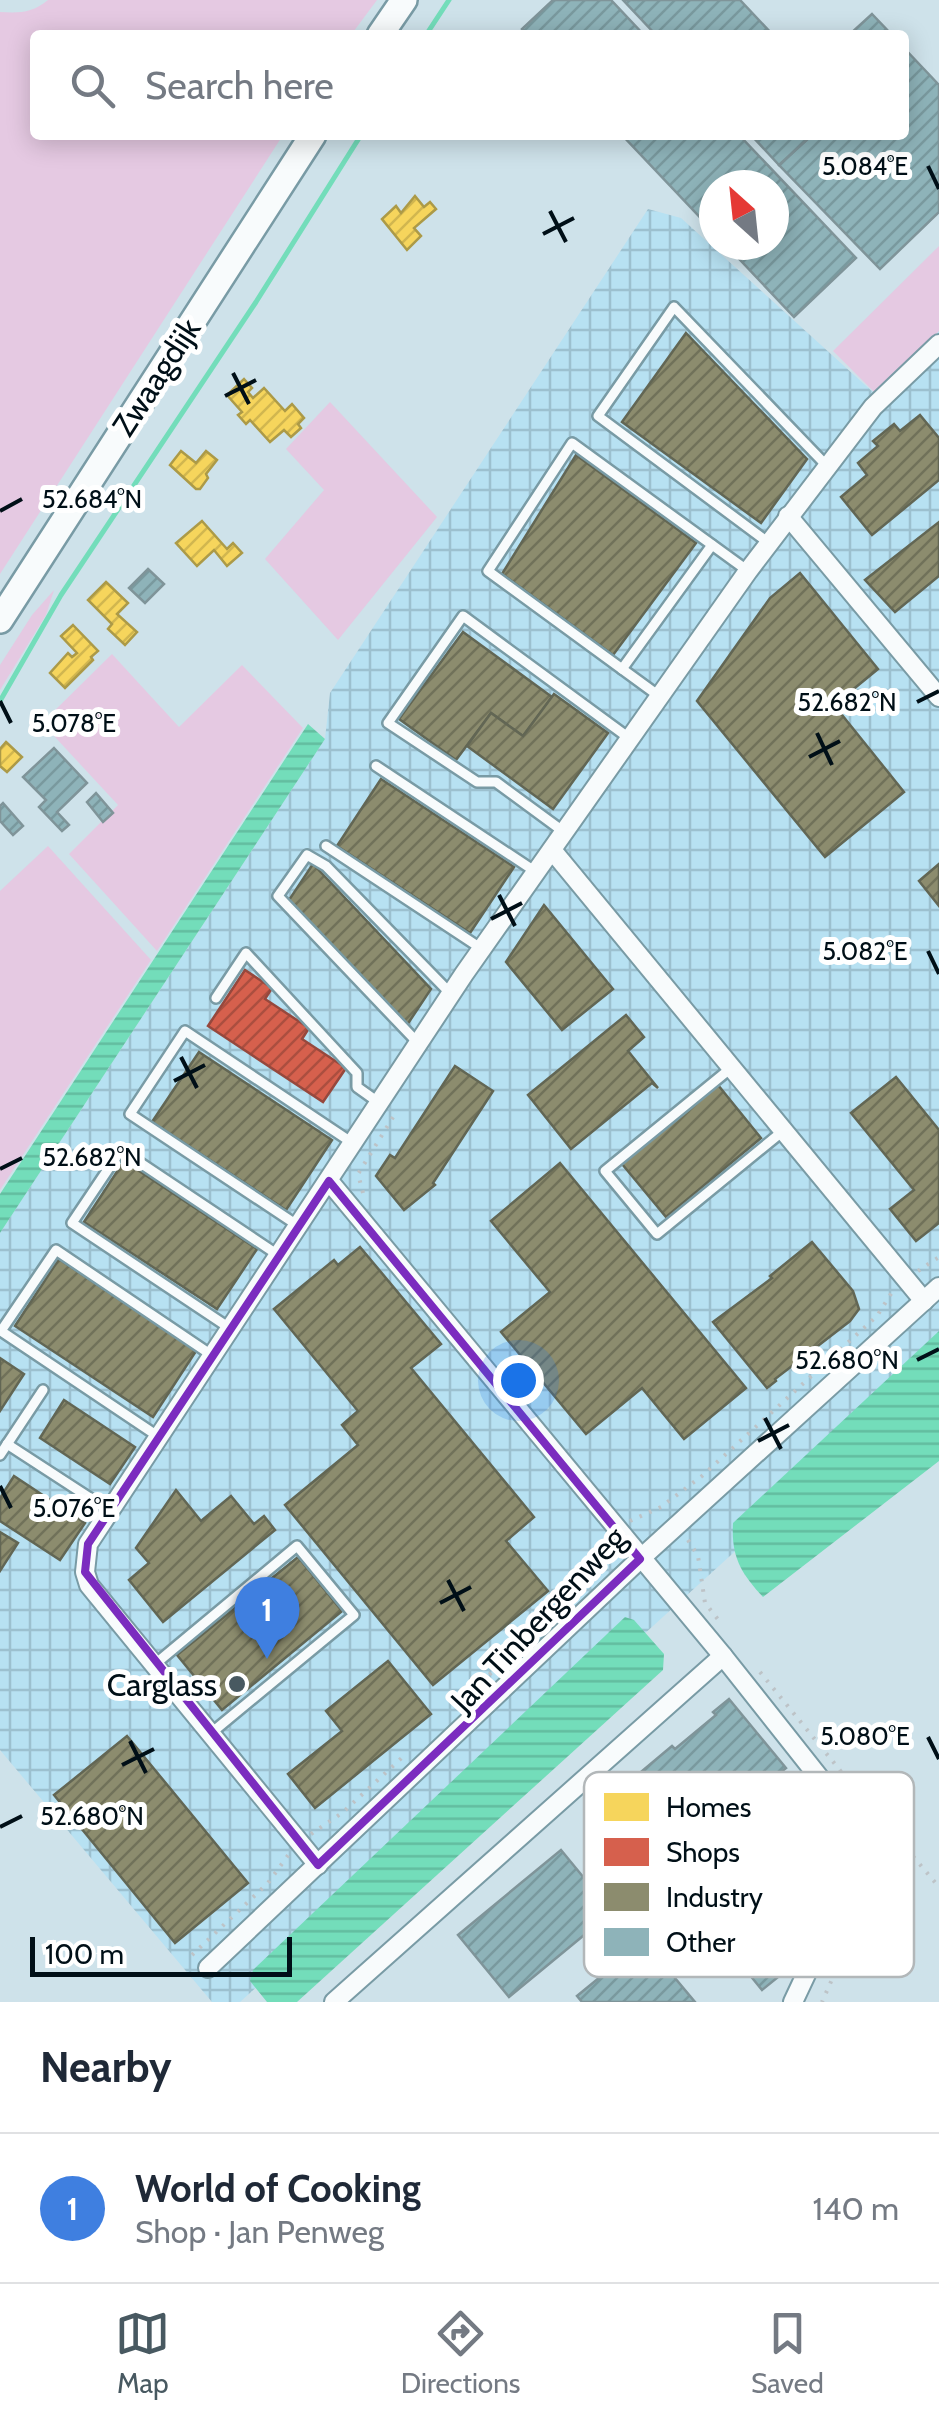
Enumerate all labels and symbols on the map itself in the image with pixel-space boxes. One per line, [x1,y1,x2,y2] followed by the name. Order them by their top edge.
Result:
[822,151,908,181] text: 5.084°E
[699,170,789,260] north arrow
[104,310,209,443] street label: Zwaagdijk
[42,484,142,514] text: 52.684°N
[797,687,897,717] text: 52.682°N
[32,708,116,738] text: 5.078°E
[822,936,908,966] text: 5.082°E
[42,1142,142,1172] text: 52.682°N
[795,1345,899,1375] text: 52.680°N
[493,1355,544,1406] your location
[33,1493,115,1523] text: 5.076°E
[442,1517,635,1720] street label: Jan Tinbergenweg
[234,1576,300,1659] pin: 1
[107,1665,217,1704] place label: Carglass
[226,1673,248,1695] marker: Carglass
[820,1721,910,1751] text: 5.080°E
[584,1772,914,1977] legend
[666,1790,751,1824] text: Homes
[40,1801,144,1831] text: 52.680°N
[666,1835,740,1869] text: Shops
[666,1880,763,1914] text: Industry
[666,1925,736,1959] text: Other
[30,1932,292,1976] scale bar

